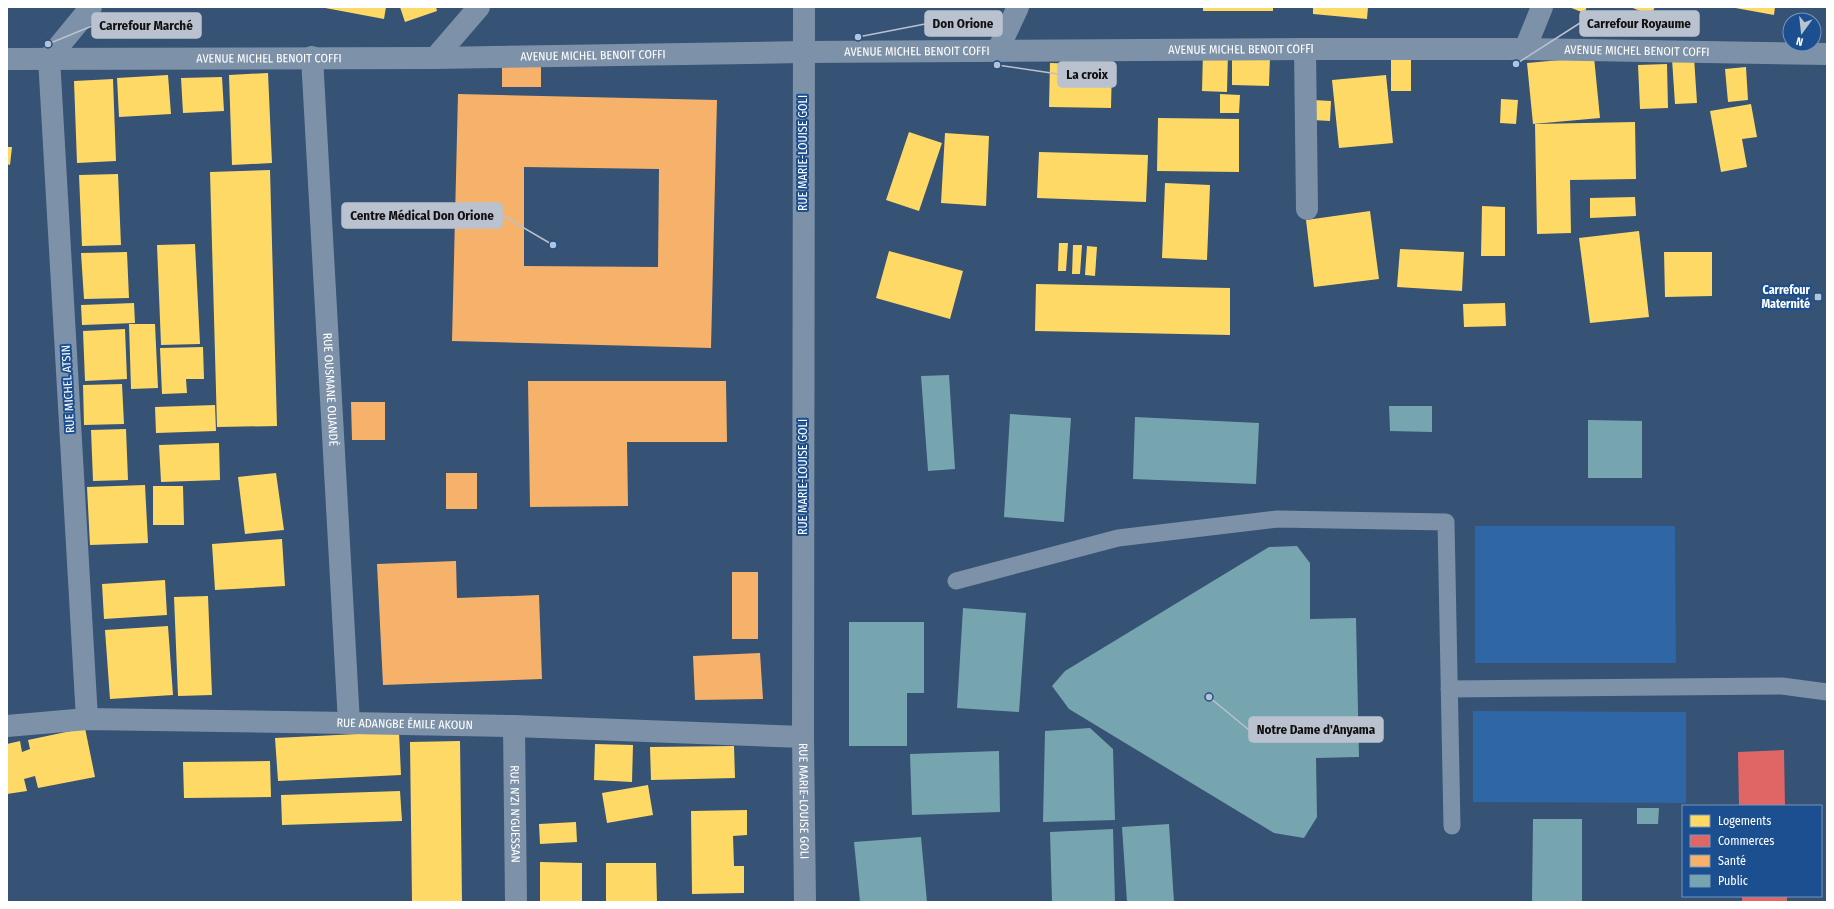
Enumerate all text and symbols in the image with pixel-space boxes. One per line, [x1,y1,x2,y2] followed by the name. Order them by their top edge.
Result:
[925,11,1002,36] callout: Don Orione
[1580,11,1699,36] callout: Carrefour Royaume
[1782,12,1822,52] north arrow
[92,13,201,38] callout: Carrefour Marché
[933,16,994,31] text: Don Orione
[1587,16,1691,31] text: Carrefour Royaume
[99,18,193,33] text: Carrefour Marché
[1795,34,1804,48] text: N
[1168,42,1314,57] street label: AVENUE MICHEL BENOIT COFFI
[1564,43,1710,59] street label: AVENUE MICHEL BENOIT COFFI
[844,44,990,59] street label: AVENUE MICHEL BENOIT COFFI
[520,47,666,64] street label: AVENUE MICHEL BENOIT COFFI
[196,51,342,66] street label: AVENUE MICHEL BENOIT COFFI
[1058,62,1116,87] callout: La croix
[1066,67,1109,82] text: La croix
[796,95,810,211] street label: RUE MARIE-LOUISE GOLI
[342,203,502,228] callout: Centre Médical Don Orione
[350,208,494,223] text: Centre Médical Don Orione
[1761,283,1811,311] place label: Carrefour Maternité
[1813,292,1823,302] marker: Carrefour Maternité
[320,332,342,447] street label: RUE OUSMANE OUANDÉ
[59,345,77,433] street label: RUE MICHEL ATSIN
[796,419,810,535] street label: RUE MARIE-LOUISE GOLI
[336,716,473,732] street label: RUE ADANGBE ÉMILE AKOUN
[1249,717,1383,742] callout: Notre Dame d'Anyama
[1257,722,1376,737] text: Notre Dame d'Anyama
[796,743,811,859] street label: RUE MARIE-LOUISE GOLI
[507,765,523,863] street label: RUE N'ZI N'GUESSAN
[1682,805,1822,897] legend
[1718,814,1771,828] text: Logements
[1718,834,1774,848] text: Commerces
[1718,854,1746,868] text: Santé
[1718,874,1748,888] text: Public

